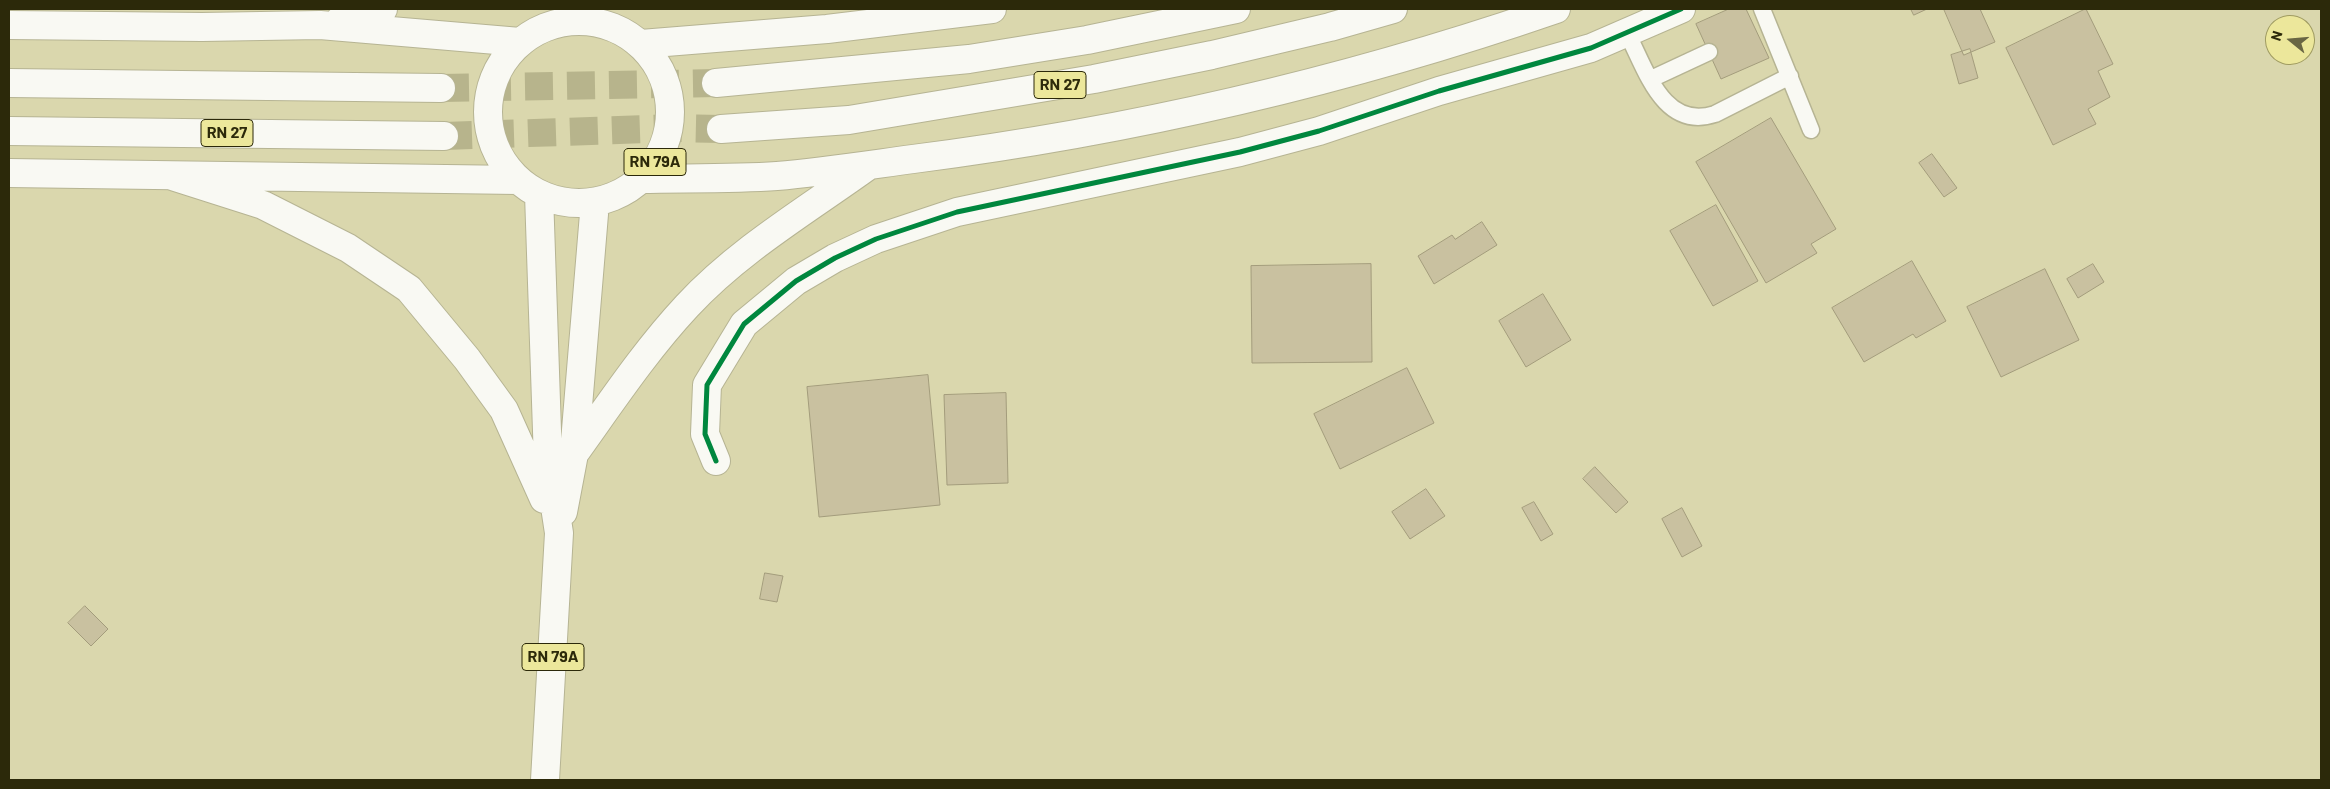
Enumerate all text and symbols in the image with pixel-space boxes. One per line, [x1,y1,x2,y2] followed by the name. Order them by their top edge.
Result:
[2265,15,2315,65] north arrow
[2267,29,2286,43] text: N
[1034,72,1086,98] road number: RN 27
[201,120,253,146] road number: RN 27
[624,148,686,176] road number: RN 79A
[522,644,584,670] road number: RN 79A

